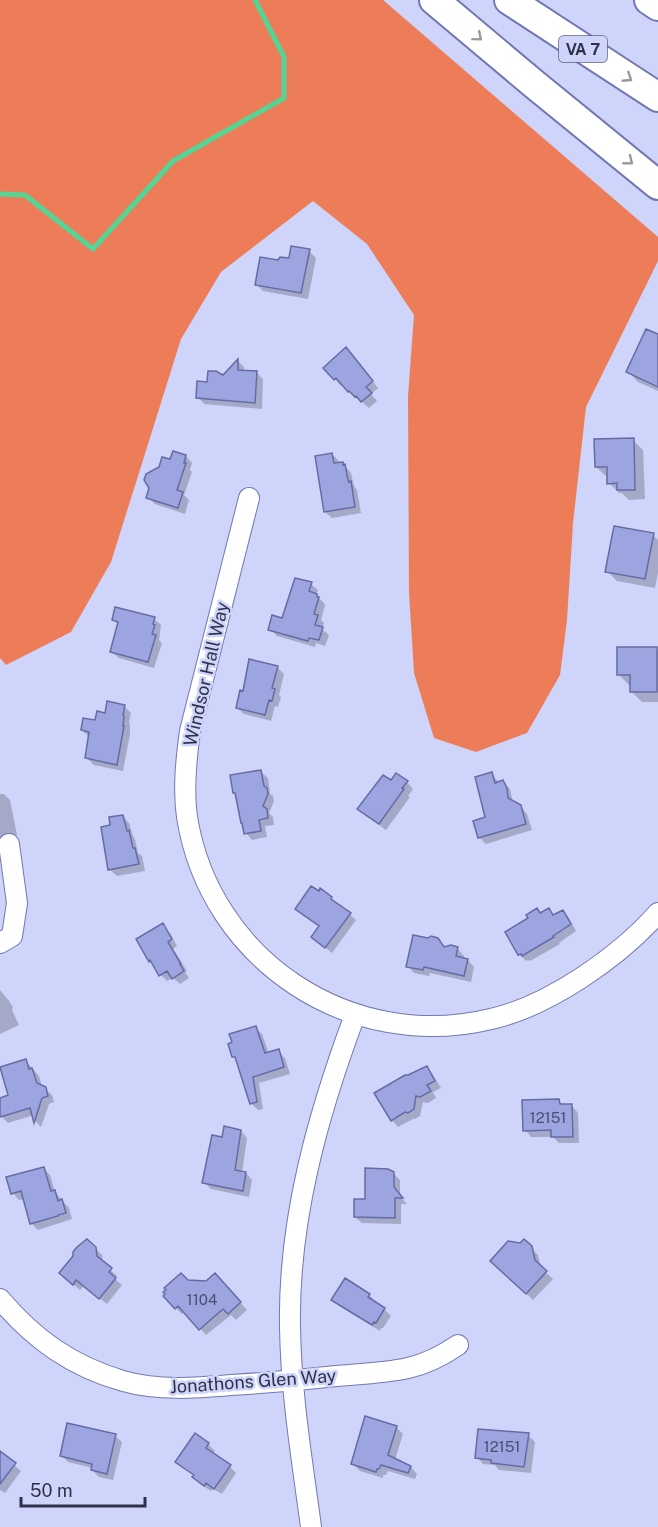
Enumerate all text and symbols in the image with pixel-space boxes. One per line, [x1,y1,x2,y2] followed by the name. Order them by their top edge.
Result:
[471,30,482,41] one-way arrow
[559,36,607,62] road number: VA 7
[622,70,632,82] one-way arrow
[622,154,633,165] one-way arrow
[179,599,233,748] street label: Windsor Hall Way
[530,1109,566,1126] house number: 12151
[187,1291,217,1308] house number: 1104
[169,1365,337,1397] street label: Jonathons Glen Way
[484,1438,520,1455] house number: 12151
[21,1470,146,1508] scale bar
[30,1480,73,1501] text: 50 m

